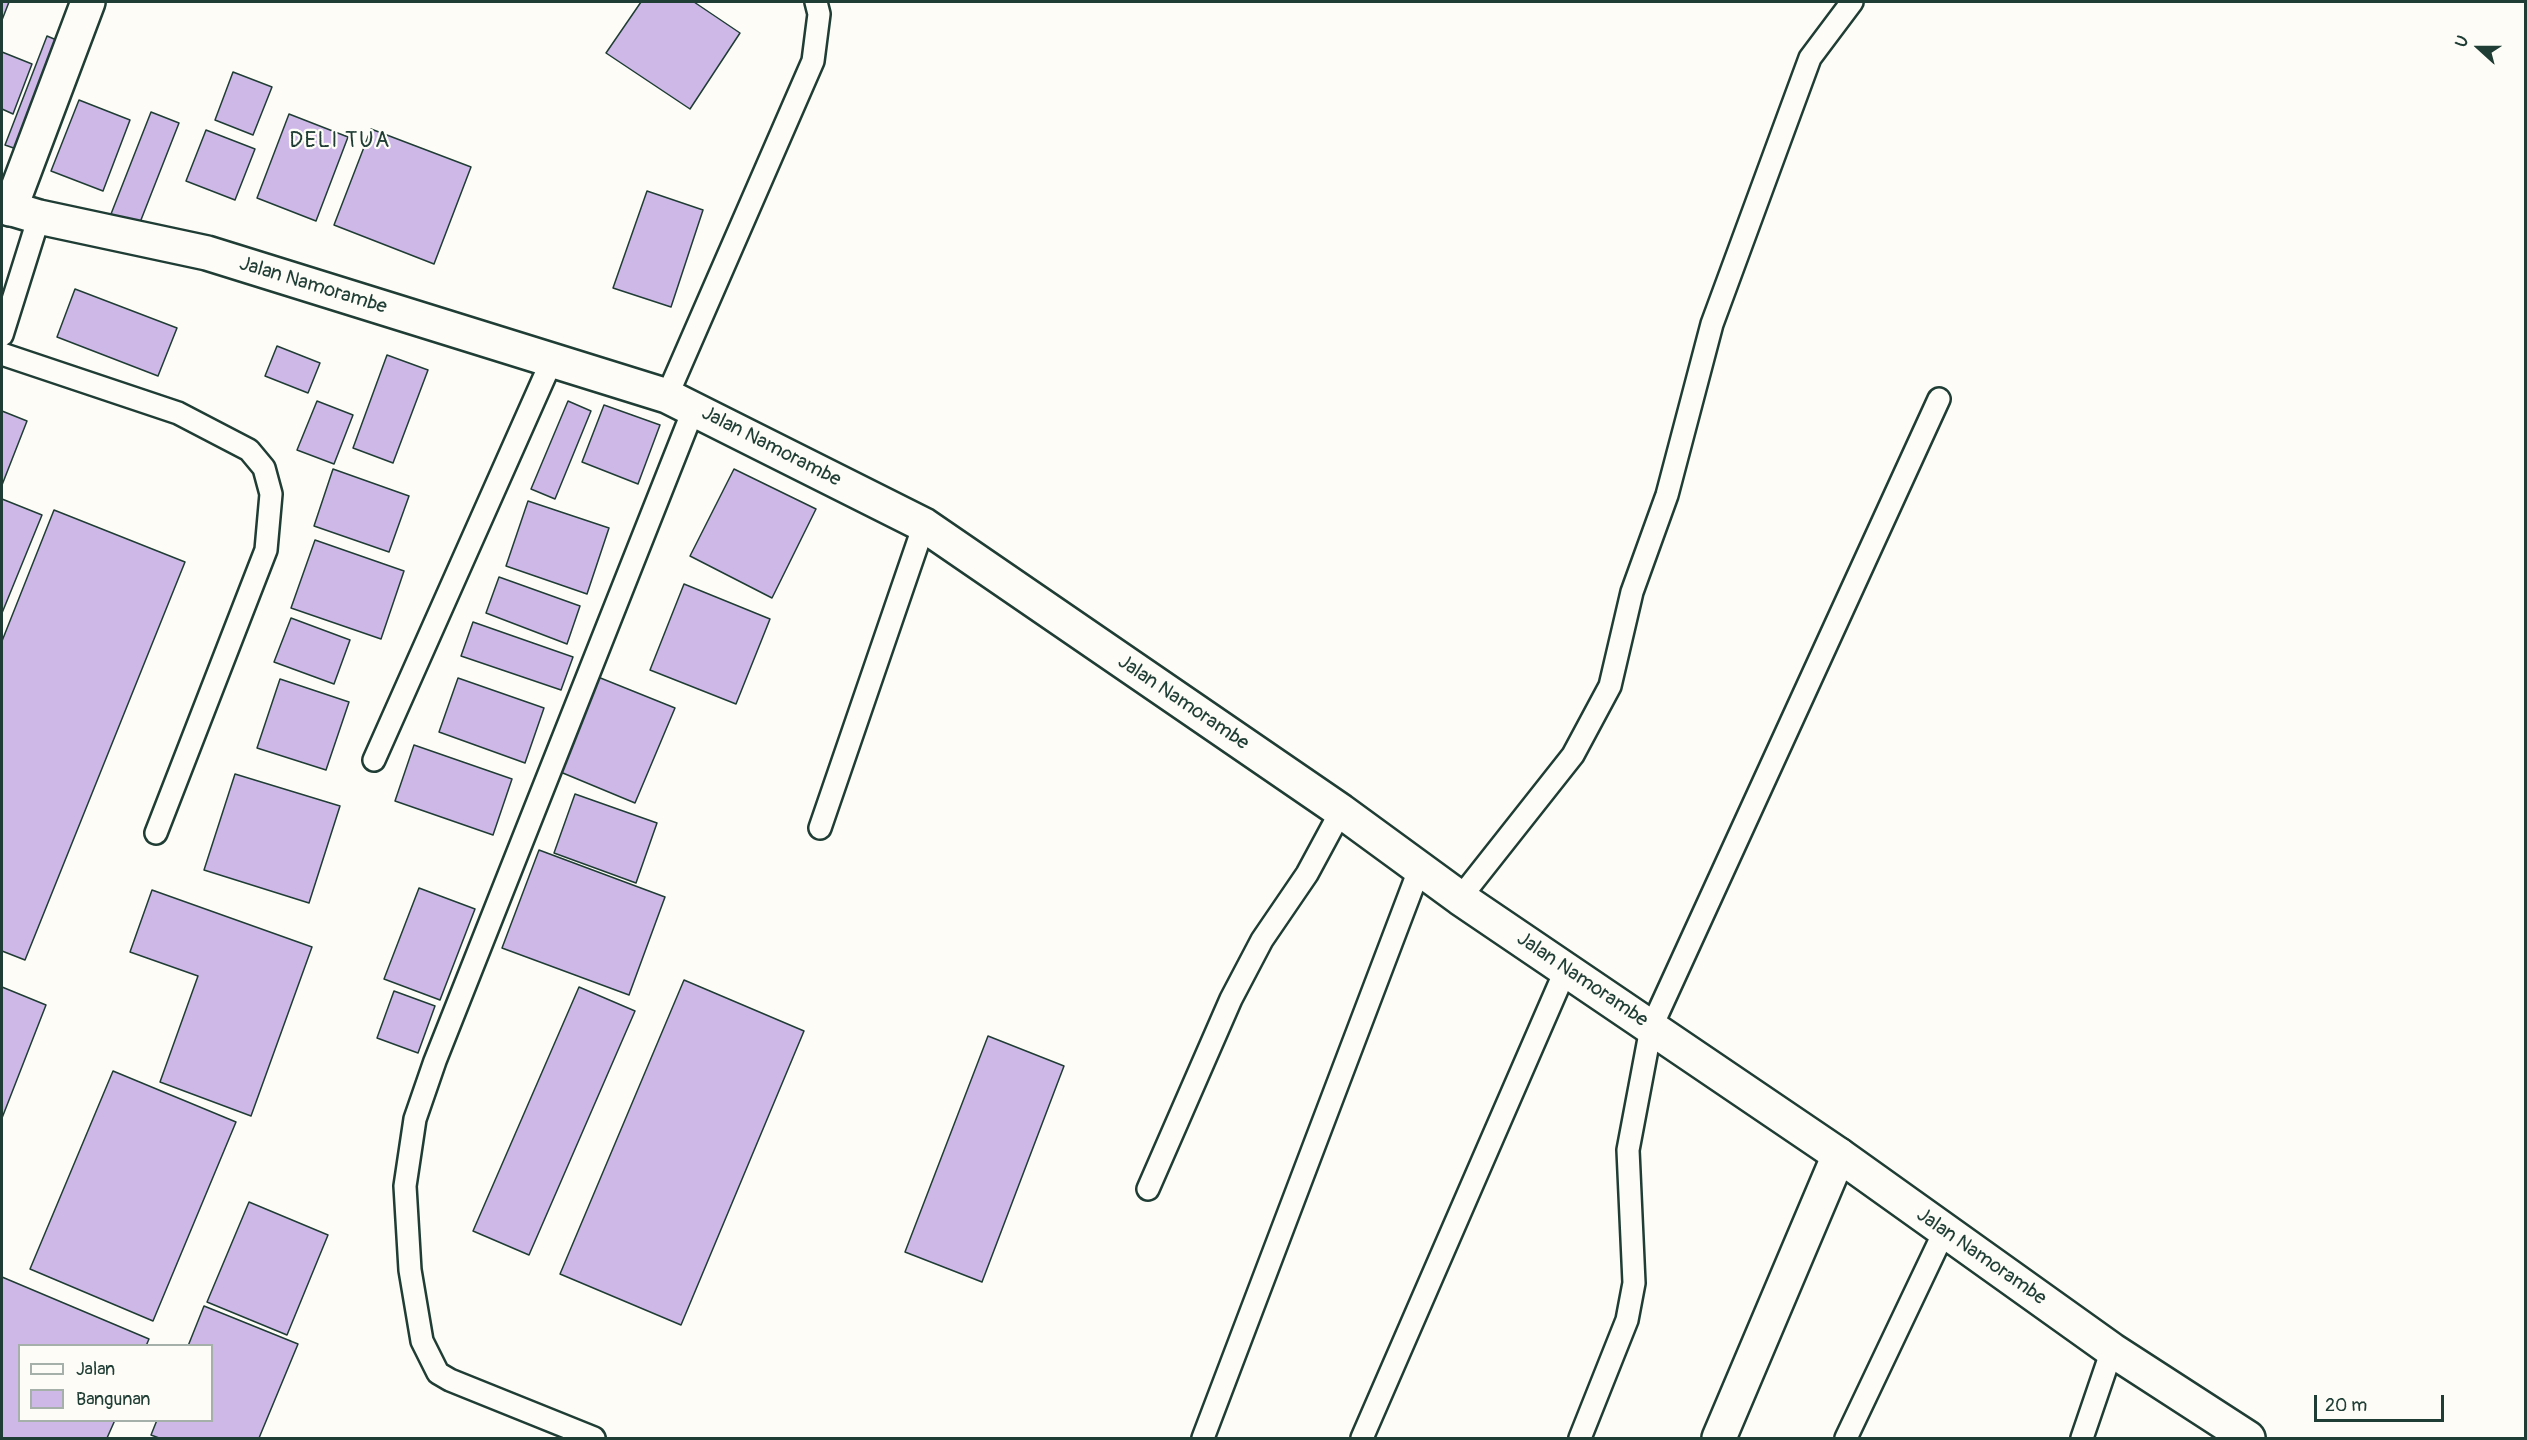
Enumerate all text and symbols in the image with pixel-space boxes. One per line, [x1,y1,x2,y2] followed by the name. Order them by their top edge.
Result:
[2449,18,2509,78] north arrow
[2451,33,2473,50] text: U
[289,128,391,154] district label: DELI TUA
[236,252,390,320] street label: Jalan Namorambe
[697,402,845,492] street label: Jalan Namorambe
[1113,650,1253,756] street label: Jalan Namorambe
[1512,927,1652,1033] street label: Jalan Namorambe
[1911,1203,2051,1311] street label: Jalan Namorambe
[18,1344,213,1422] legend
[76,1358,115,1381] text: Jalan
[2317,1383,2448,1421] scale bar
[76,1388,151,1411] text: Bangunan
[2325,1394,2367,1417] text: 20 m

